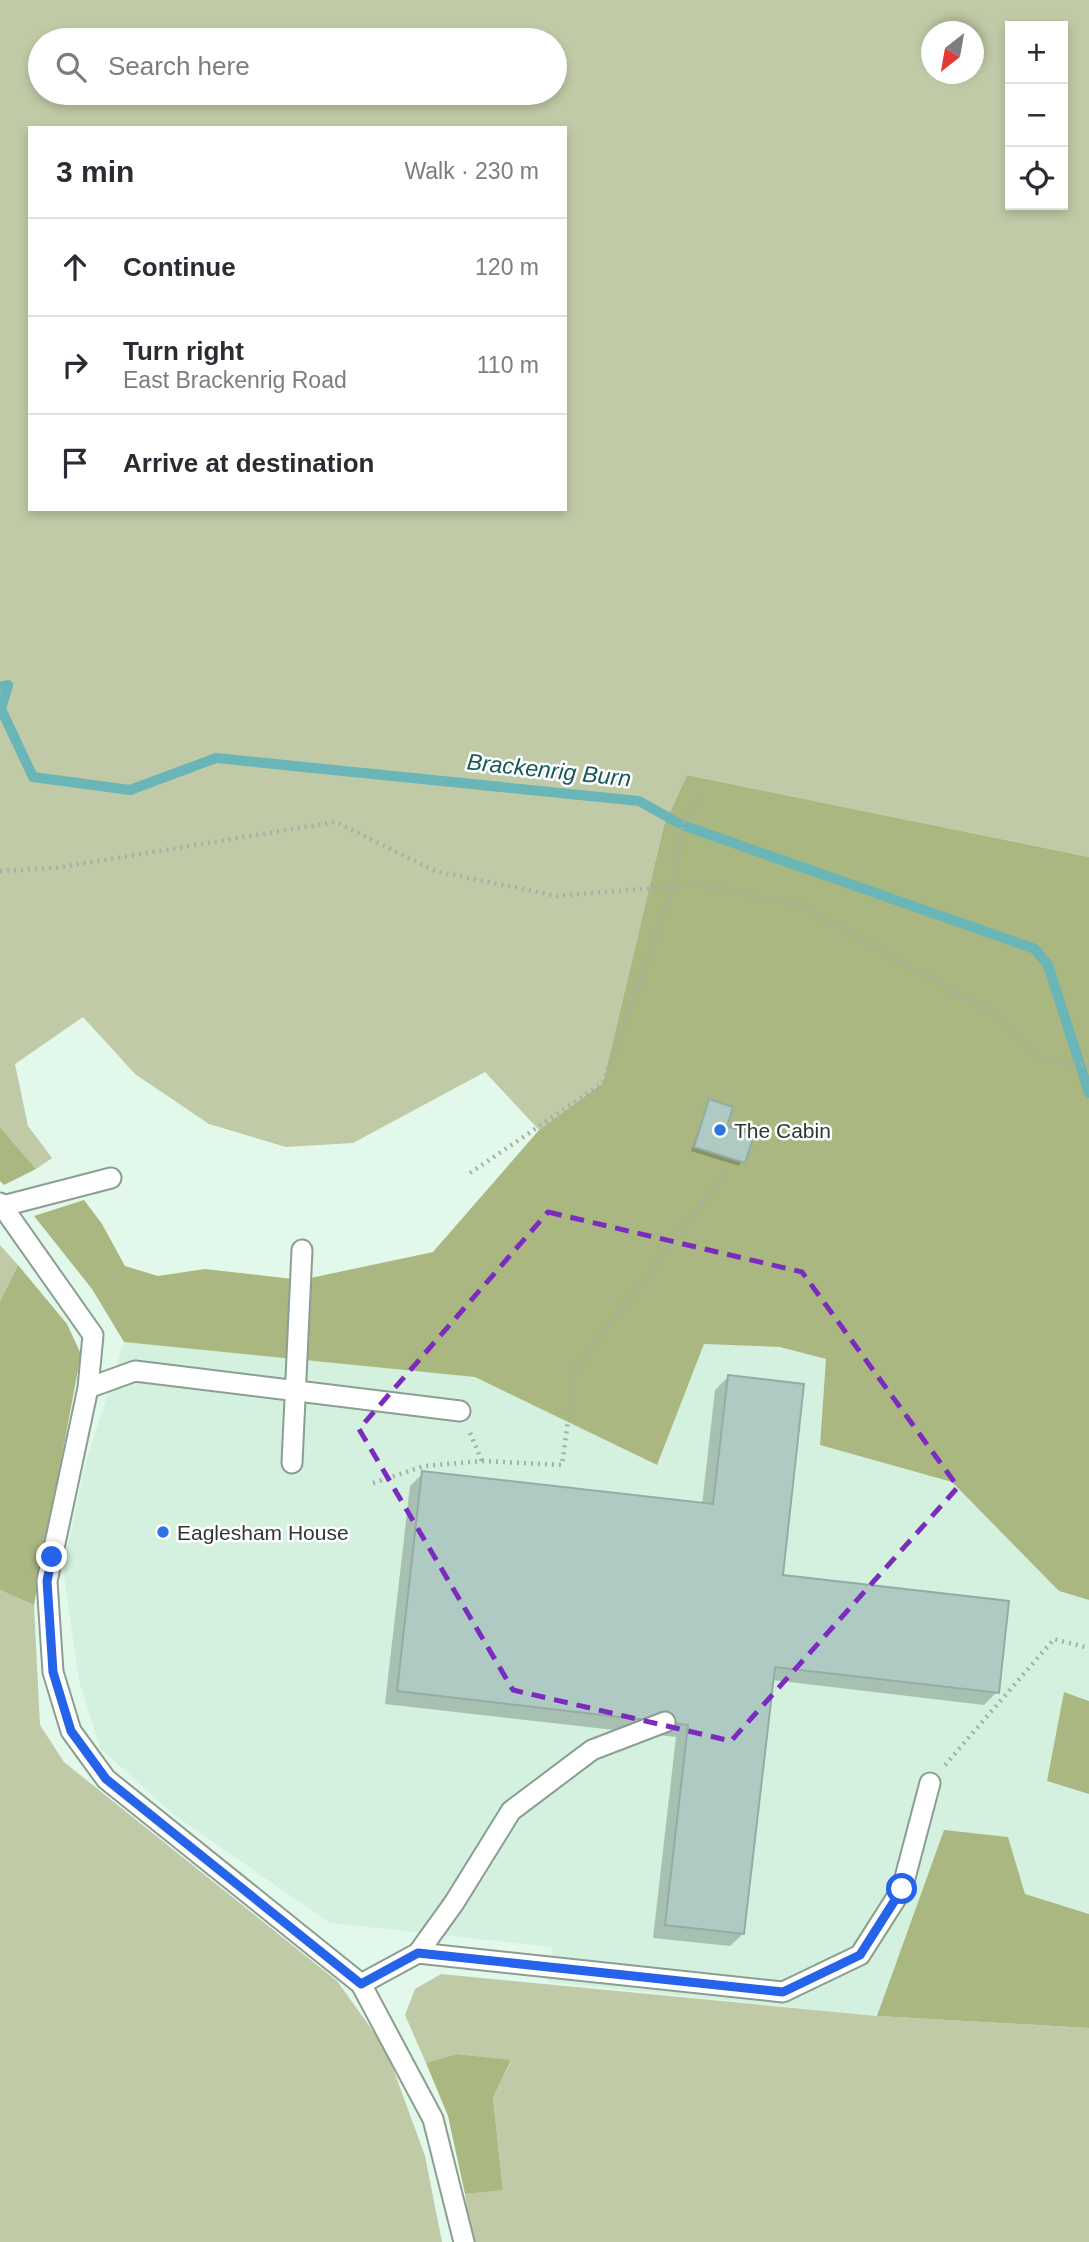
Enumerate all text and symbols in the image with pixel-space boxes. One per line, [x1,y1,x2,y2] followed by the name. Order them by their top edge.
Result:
[921,21,984,84] north arrow
[1005,21,1068,210] map controls
[1005,21,1068,84] button: +
[28,28,567,105] search box
[52,48,90,86] icon: search
[108,51,250,81] text: Search here
[1005,84,1068,147] button: −
[1005,147,1068,210] button: locate
[56,155,134,188] text: 3 min
[404,158,539,184] text: Walk · 230 m
[56,248,94,286] icon: ahead
[123,252,236,282] text: Continue
[475,254,539,280] text: 120 m
[123,336,244,366] text: Turn right
[56,346,94,384] icon: right
[477,352,539,378] text: 110 m
[123,367,347,393] text: East Brackenrig Road
[56,444,94,482] icon: arrive
[123,448,374,478] text: Arrive at destination
[466,748,632,792] water label: Brackenrig Burn
[734,1119,831,1142] place label: The Cabin
[712,1122,728,1138] marker: The Cabin
[177,1521,349,1544] place label: Eaglesham House
[155,1524,171,1540] marker: Eaglesham House
[36,1541,67,1572] route end
[886,1873,917,1904] route start

